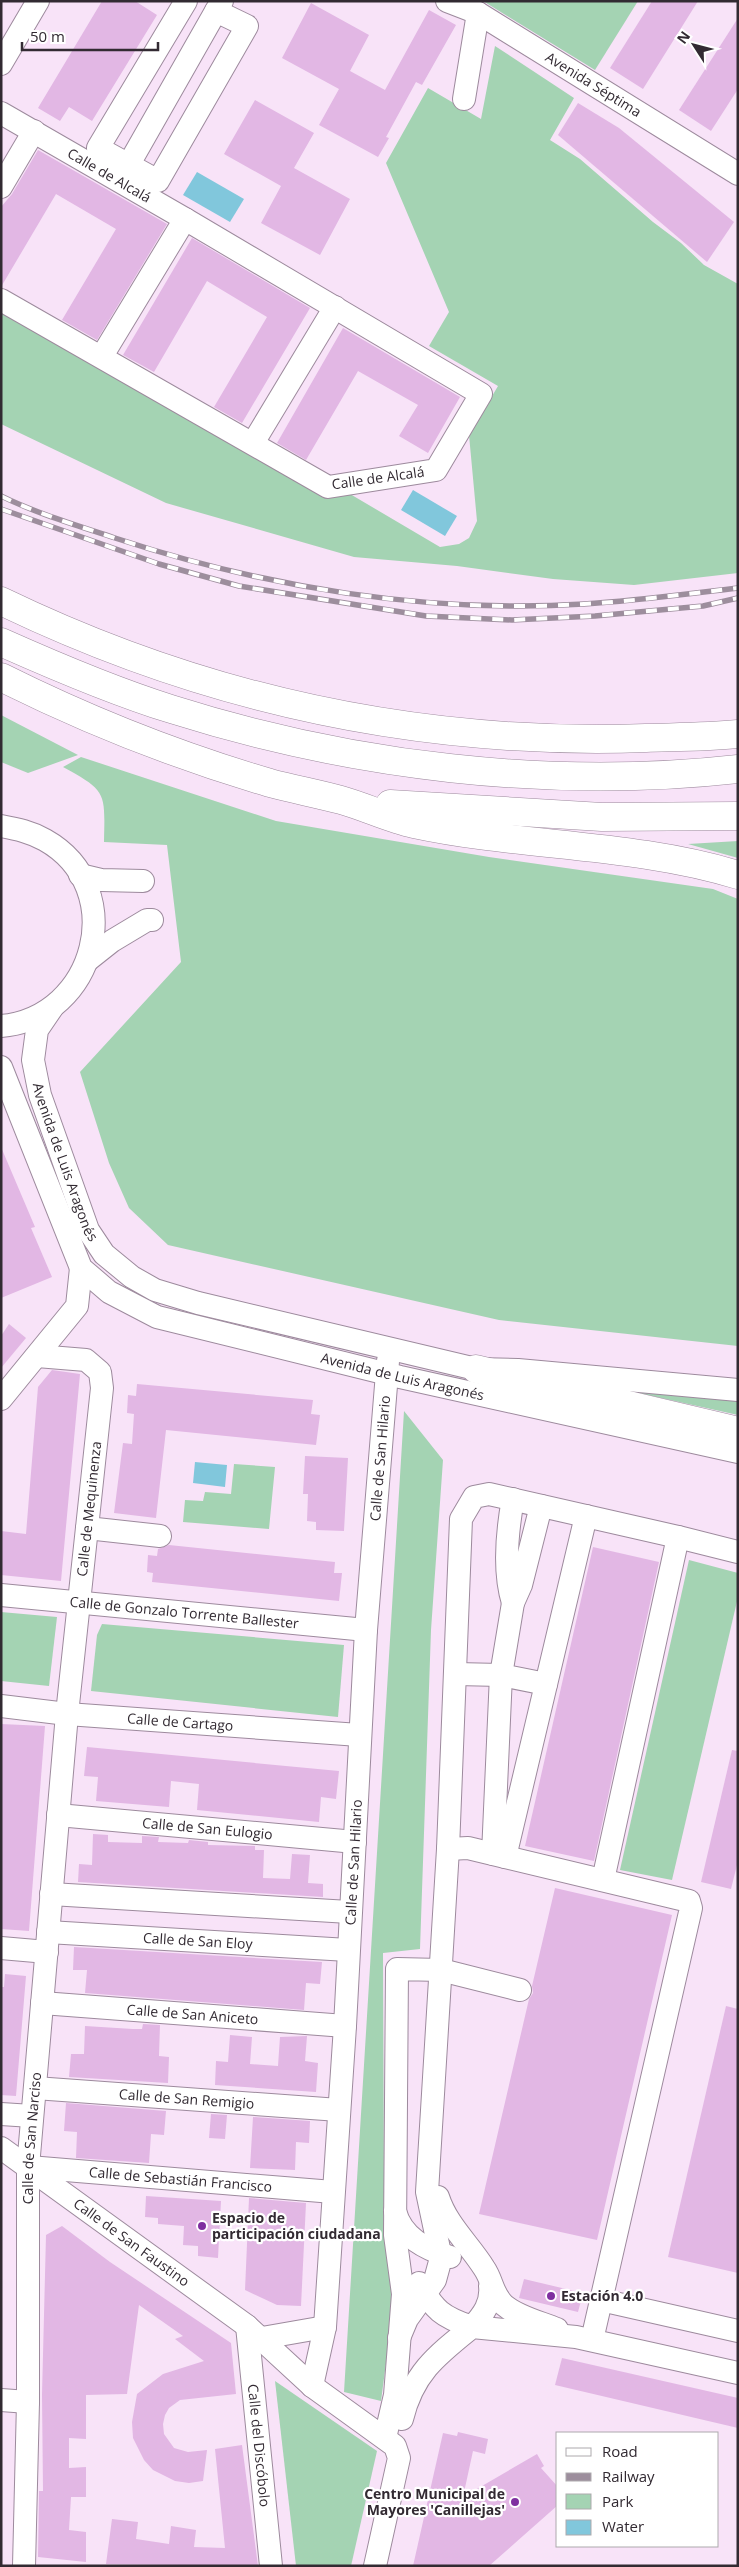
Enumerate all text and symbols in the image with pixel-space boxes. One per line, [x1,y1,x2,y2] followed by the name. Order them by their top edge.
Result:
[22,20,159,52] scale bar
[669,20,719,70] north arrow
[30,26,65,46] text: 50 m
[672,27,694,47] text: N
[542,47,645,121] street label: Avenida Séptima
[64,143,155,207] street label: Calle de Alcalá
[330,462,426,493] street label: Calle de Alcalá
[29,1081,103,1245] street label: Avenida de Luis Aragonés
[319,1348,486,1404] street label: Avenida de Luis Aragonés
[365,1395,394,1522] street label: Calle de San Hilario
[72,1440,105,1577] street label: Calle de Mequinenza
[69,1592,300,1633] street label: Calle de Gonzalo Torrente Ballester
[126,1708,234,1735] street label: Calle de Cartago
[340,1799,366,1926] street label: Calle de San Hilario
[141,1813,273,1843] street label: Calle de San Eulogio
[142,1928,254,1953] street label: Calle de San Eloy
[126,1999,259,2028] street label: Calle de San Aniceto
[18,2071,45,2204] street label: Calle de San Narciso
[118,2084,255,2113] street label: Calle de San Remigio
[88,2162,273,2196] street label: Calle de Sebastián Francisco
[70,2194,194,2290] street label: Calle de San Faustino
[212,2208,381,2243] place label: Espacio de participación ciudadana
[196,2220,208,2232] marker: Espacio de participación ciudadana
[561,2286,643,2305] place label: Estación 4.0
[545,2290,557,2302] marker: Estación 4.0
[244,2383,275,2508] street label: Calle del Discóbolo
[556,2432,719,2547] legend
[602,2441,638,2461] text: Road
[602,2466,655,2486] text: Railway
[364,2484,505,2519] place label: Centro Municipal de Mayores 'Canillejas'
[602,2491,633,2511] text: Park
[509,2496,521,2508] marker: Centro Municipal de Mayores 'Canillejas'
[602,2516,644,2536] text: Water

